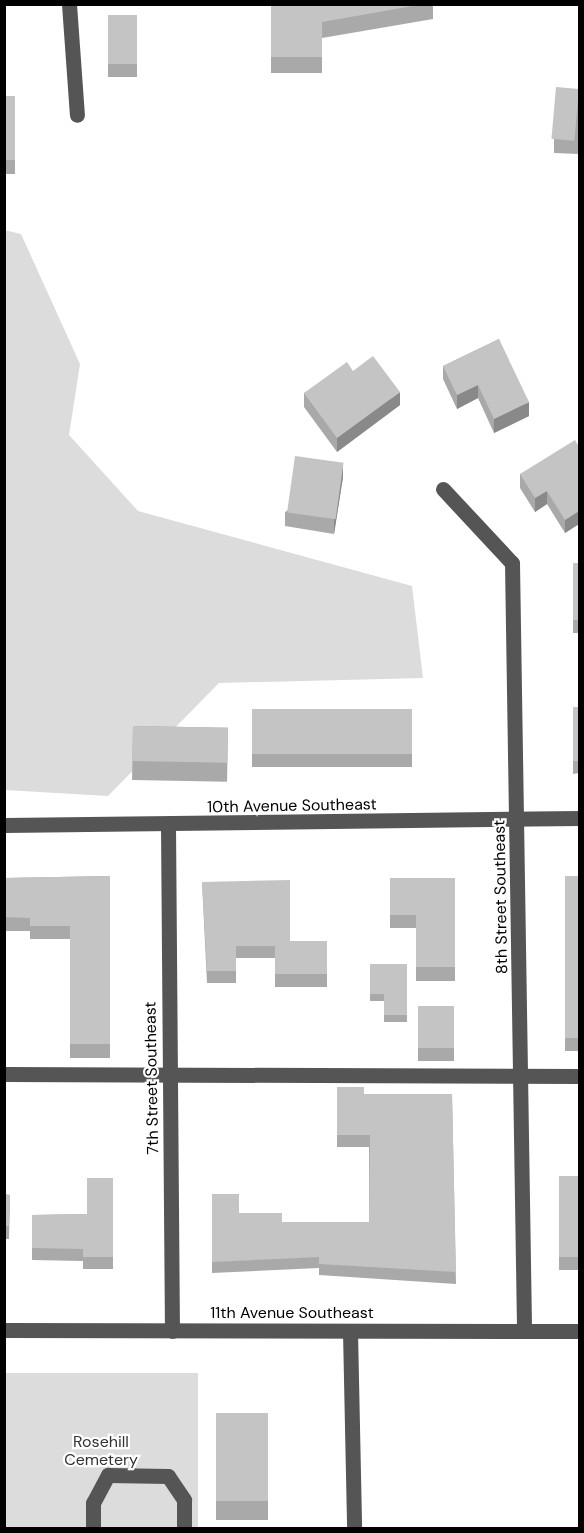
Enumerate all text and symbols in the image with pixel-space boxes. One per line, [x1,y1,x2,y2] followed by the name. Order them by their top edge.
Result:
[207,795,377,817] street label: 10th Avenue Southeast
[490,820,512,974] street label: 8th Street Southeast
[141,1001,163,1155] street label: 7th Street Southeast
[210,1303,374,1323] street label: 11th Avenue Southeast
[64,1432,138,1470] park label: Rosehill Cemetery

